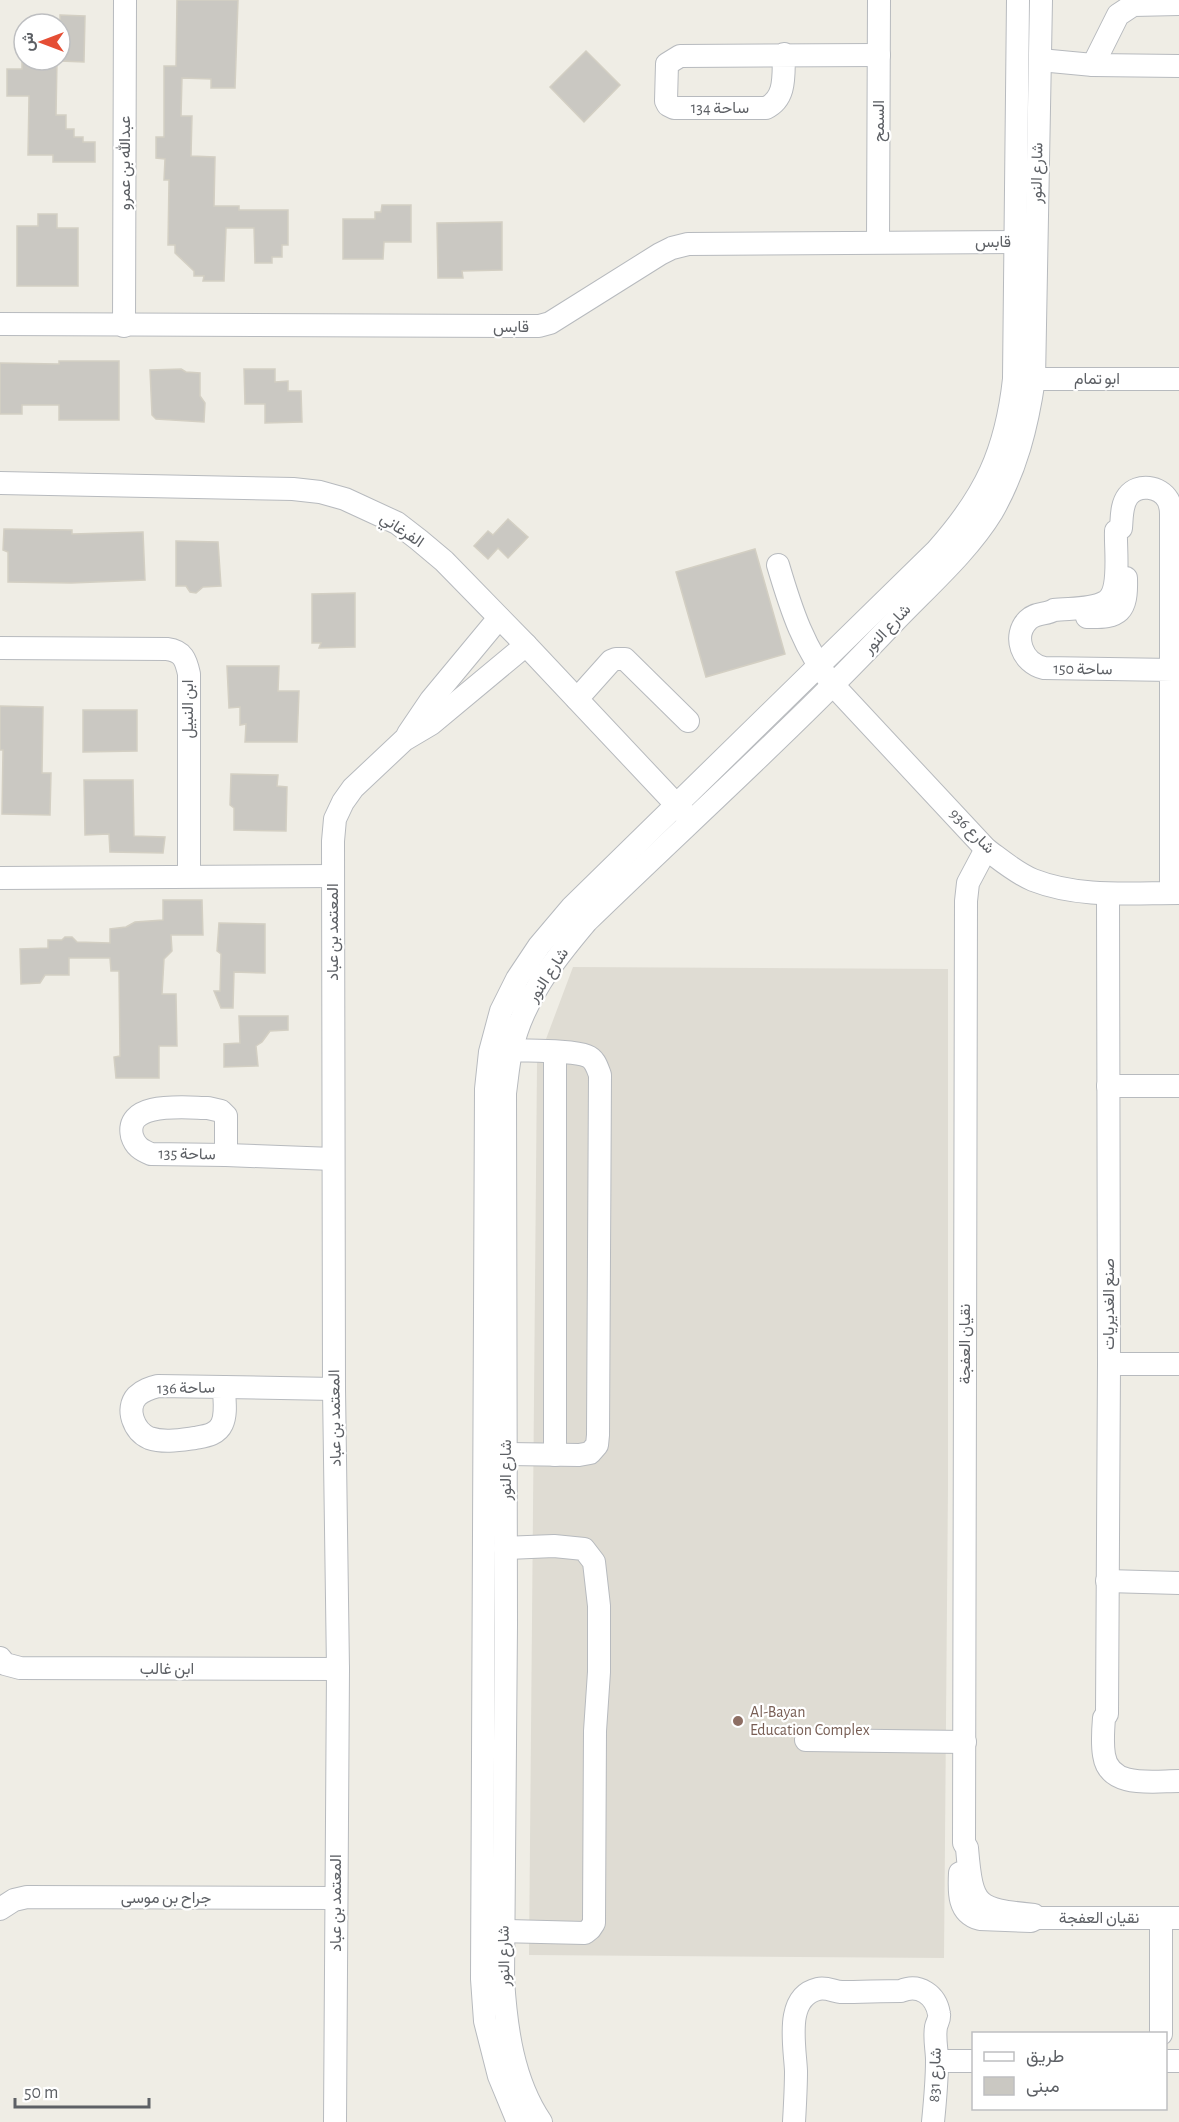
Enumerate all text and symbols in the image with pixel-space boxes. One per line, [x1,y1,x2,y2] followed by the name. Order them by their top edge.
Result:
[12,12,72,72] north arrow
[20,32,37,52] text: ش
[691,100,749,116] street label: ساحة 134
[871,100,890,142] street label: السمح
[115,116,135,210] street label: عبدالله بن عمرو
[1028,142,1049,205] street label: شارع النور
[975,234,1011,252] street label: قابس
[493,319,529,337] street label: قابس
[1074,371,1120,389] street label: ابو تمام
[375,510,427,554] street label: الفرغاني
[860,601,916,660] street label: شارع النور
[1053,660,1113,678] street label: ساحة 150
[180,680,198,738] street label: ابن النبيل
[944,805,998,859] street label: شارع 936
[325,883,343,981] street label: المعتمد بن عباد
[524,945,574,1007] street label: شارع النور
[158,1146,216,1162] street label: ساحة 135
[1101,1258,1120,1350] street label: صنع الغديريات
[957,1304,974,1384] street label: نقيان العفجة
[326,1369,346,1467] street label: المعتمد بن عباد
[157,1379,215,1397] street label: ساحة 136
[498,1439,517,1502] street label: شارع النور
[140,1661,194,1679] street label: ابن غالب
[750,1704,870,1738] place label: Al-Bayan Education Complex
[731,1714,745,1728] marker: Al-Bayan Education Complex
[328,1854,346,1952] street label: المعتمد بن عباد
[121,1890,211,1909] street label: جراح بن موسى
[1059,1910,1139,1927] street label: نقيان العفجة
[495,1925,516,1988] street label: شارع النور
[972,2032,1167,2110] legend
[926,2047,947,2103] street label: شارع 831
[1026,2048,1064,2067] text: طريق
[15,2071,148,2109] scale bar
[1026,2078,1060,2097] text: مبنى
[24,2084,58,2102] text: 50 m

